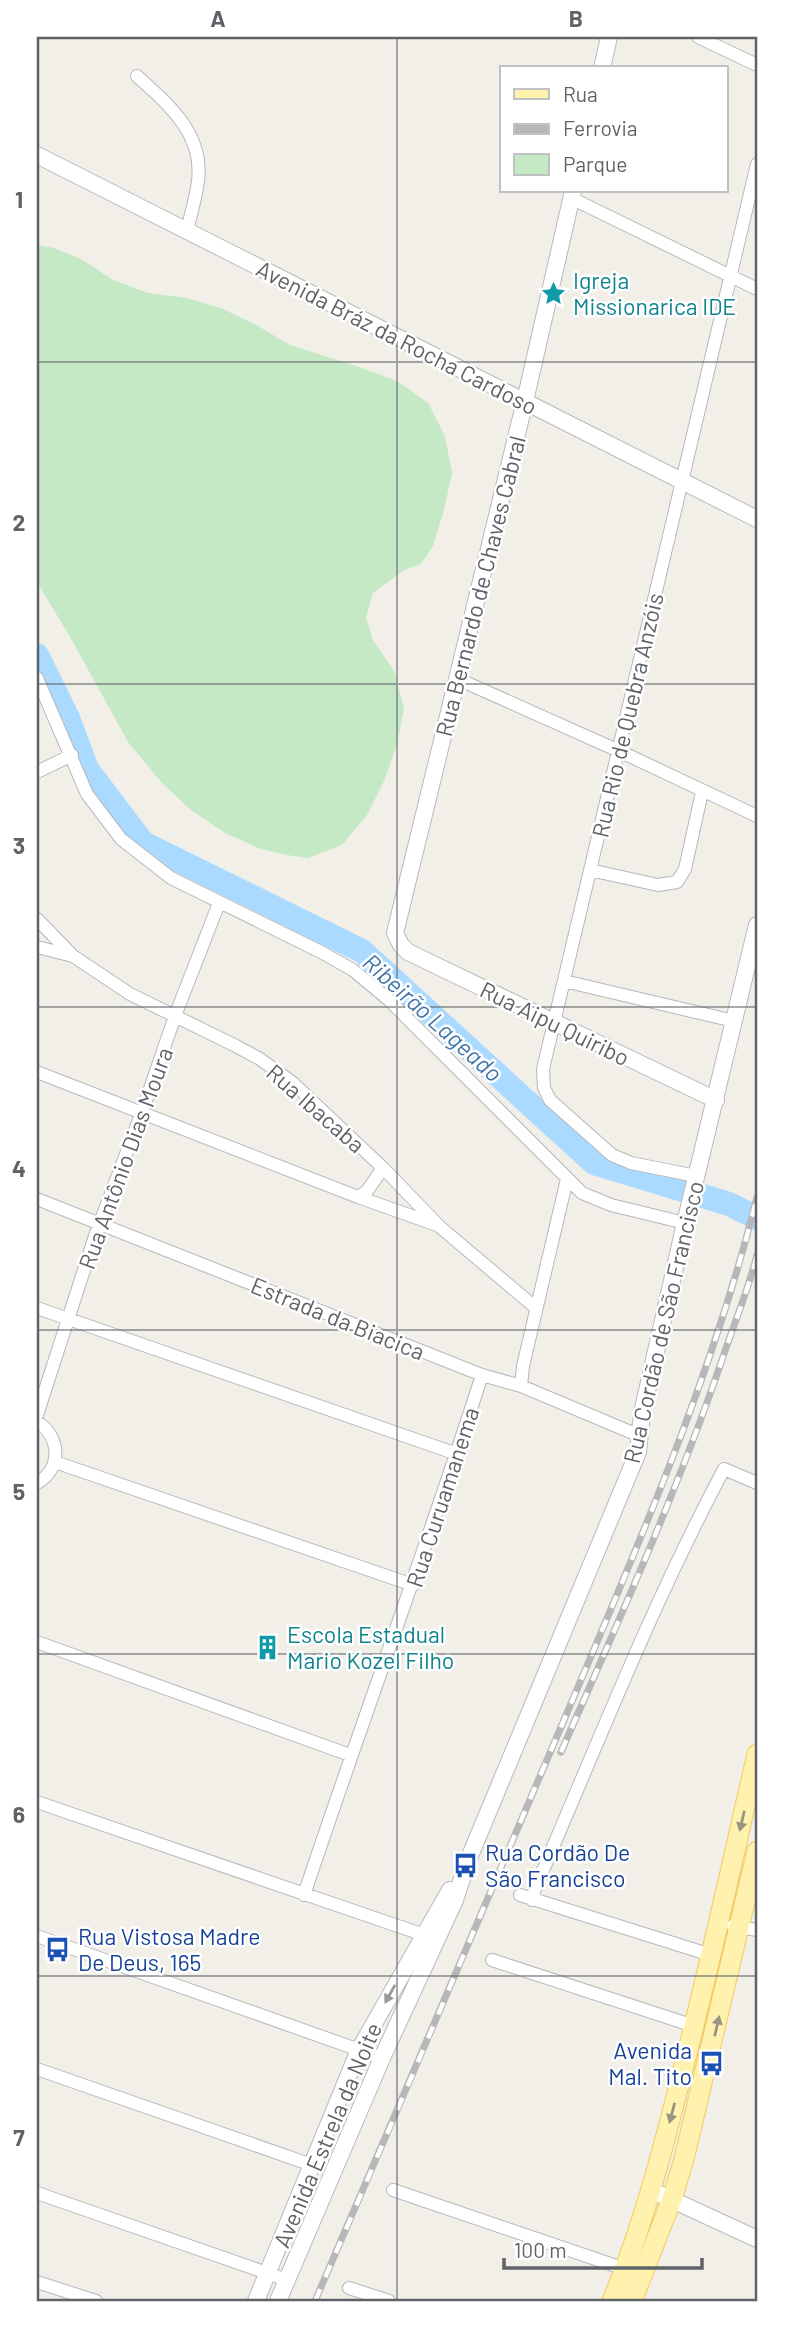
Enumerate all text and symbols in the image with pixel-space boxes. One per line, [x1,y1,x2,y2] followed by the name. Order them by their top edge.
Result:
[210,4,226,32] text: A
[569,4,583,32] text: B
[500,66,728,192] legend
[563,81,598,106] text: Rua
[563,115,638,140] text: Ferrovia
[563,151,628,176] text: Parque
[15,185,23,213] text: 1
[252,254,542,420] street label: Avenida Bráz da Rocha Cardoso
[573,266,736,320] place label: Igreja Missionarica IDE
[539,279,567,307] place icon: Igreja Missionarica IDE
[429,433,531,739] street label: Rua Bernardo de Chaves Cabral
[13,508,25,536] text: 2
[585,590,669,840] street label: Rua Rio de Quebra Anzóis
[13,831,25,859] text: 3
[357,947,509,1087] water label: Ribeirão Lageado
[476,975,634,1071] street label: Rua Aipu Quiribo
[72,1043,178,1273] street label: Rua Antônio Dias Moura
[261,1058,371,1158] street label: Rua Ibacaba
[12,1154,26,1182] text: 4
[617,1178,709,1466] street label: Rua Cordão de São Francisco
[247,1270,429,1366] street label: Estrada da Biacica
[400,1403,484,1591] street label: Rua Curuamanema
[13,1477,25,1505] text: 5
[287,1620,454,1674] place label: Escola Estadual Mario Kozel Filho
[253,1633,281,1661] building icon: Escola Estadual Mario Kozel Filho
[13,1800,25,1828] text: 6
[736,1810,747,1832] one-way arrow
[485,1838,630,1892] place label: Rua Cordão De São Francisco
[451,1851,479,1879] bus stop icon: Rua Cordão De São Francisco
[78,1922,260,1976] place label: Rua Vistosa Madre De Deus, 165
[44,1935,72,1963] bus stop icon: Rua Vistosa Madre De Deus, 165
[384,1985,396,2004] one-way arrow
[712,2015,723,2037] one-way arrow
[267,2018,387,2252] street label: Avenida Estrela da Noite
[608,2036,692,2090] place label: Avenida Mal. Tito
[698,2049,726,2077] bus stop icon: Avenida Mal. Tito
[666,2103,677,2125] one-way arrow
[13,2123,25,2151] text: 7
[504,2226,701,2270] scale bar
[514,2237,567,2262] text: 100 m

